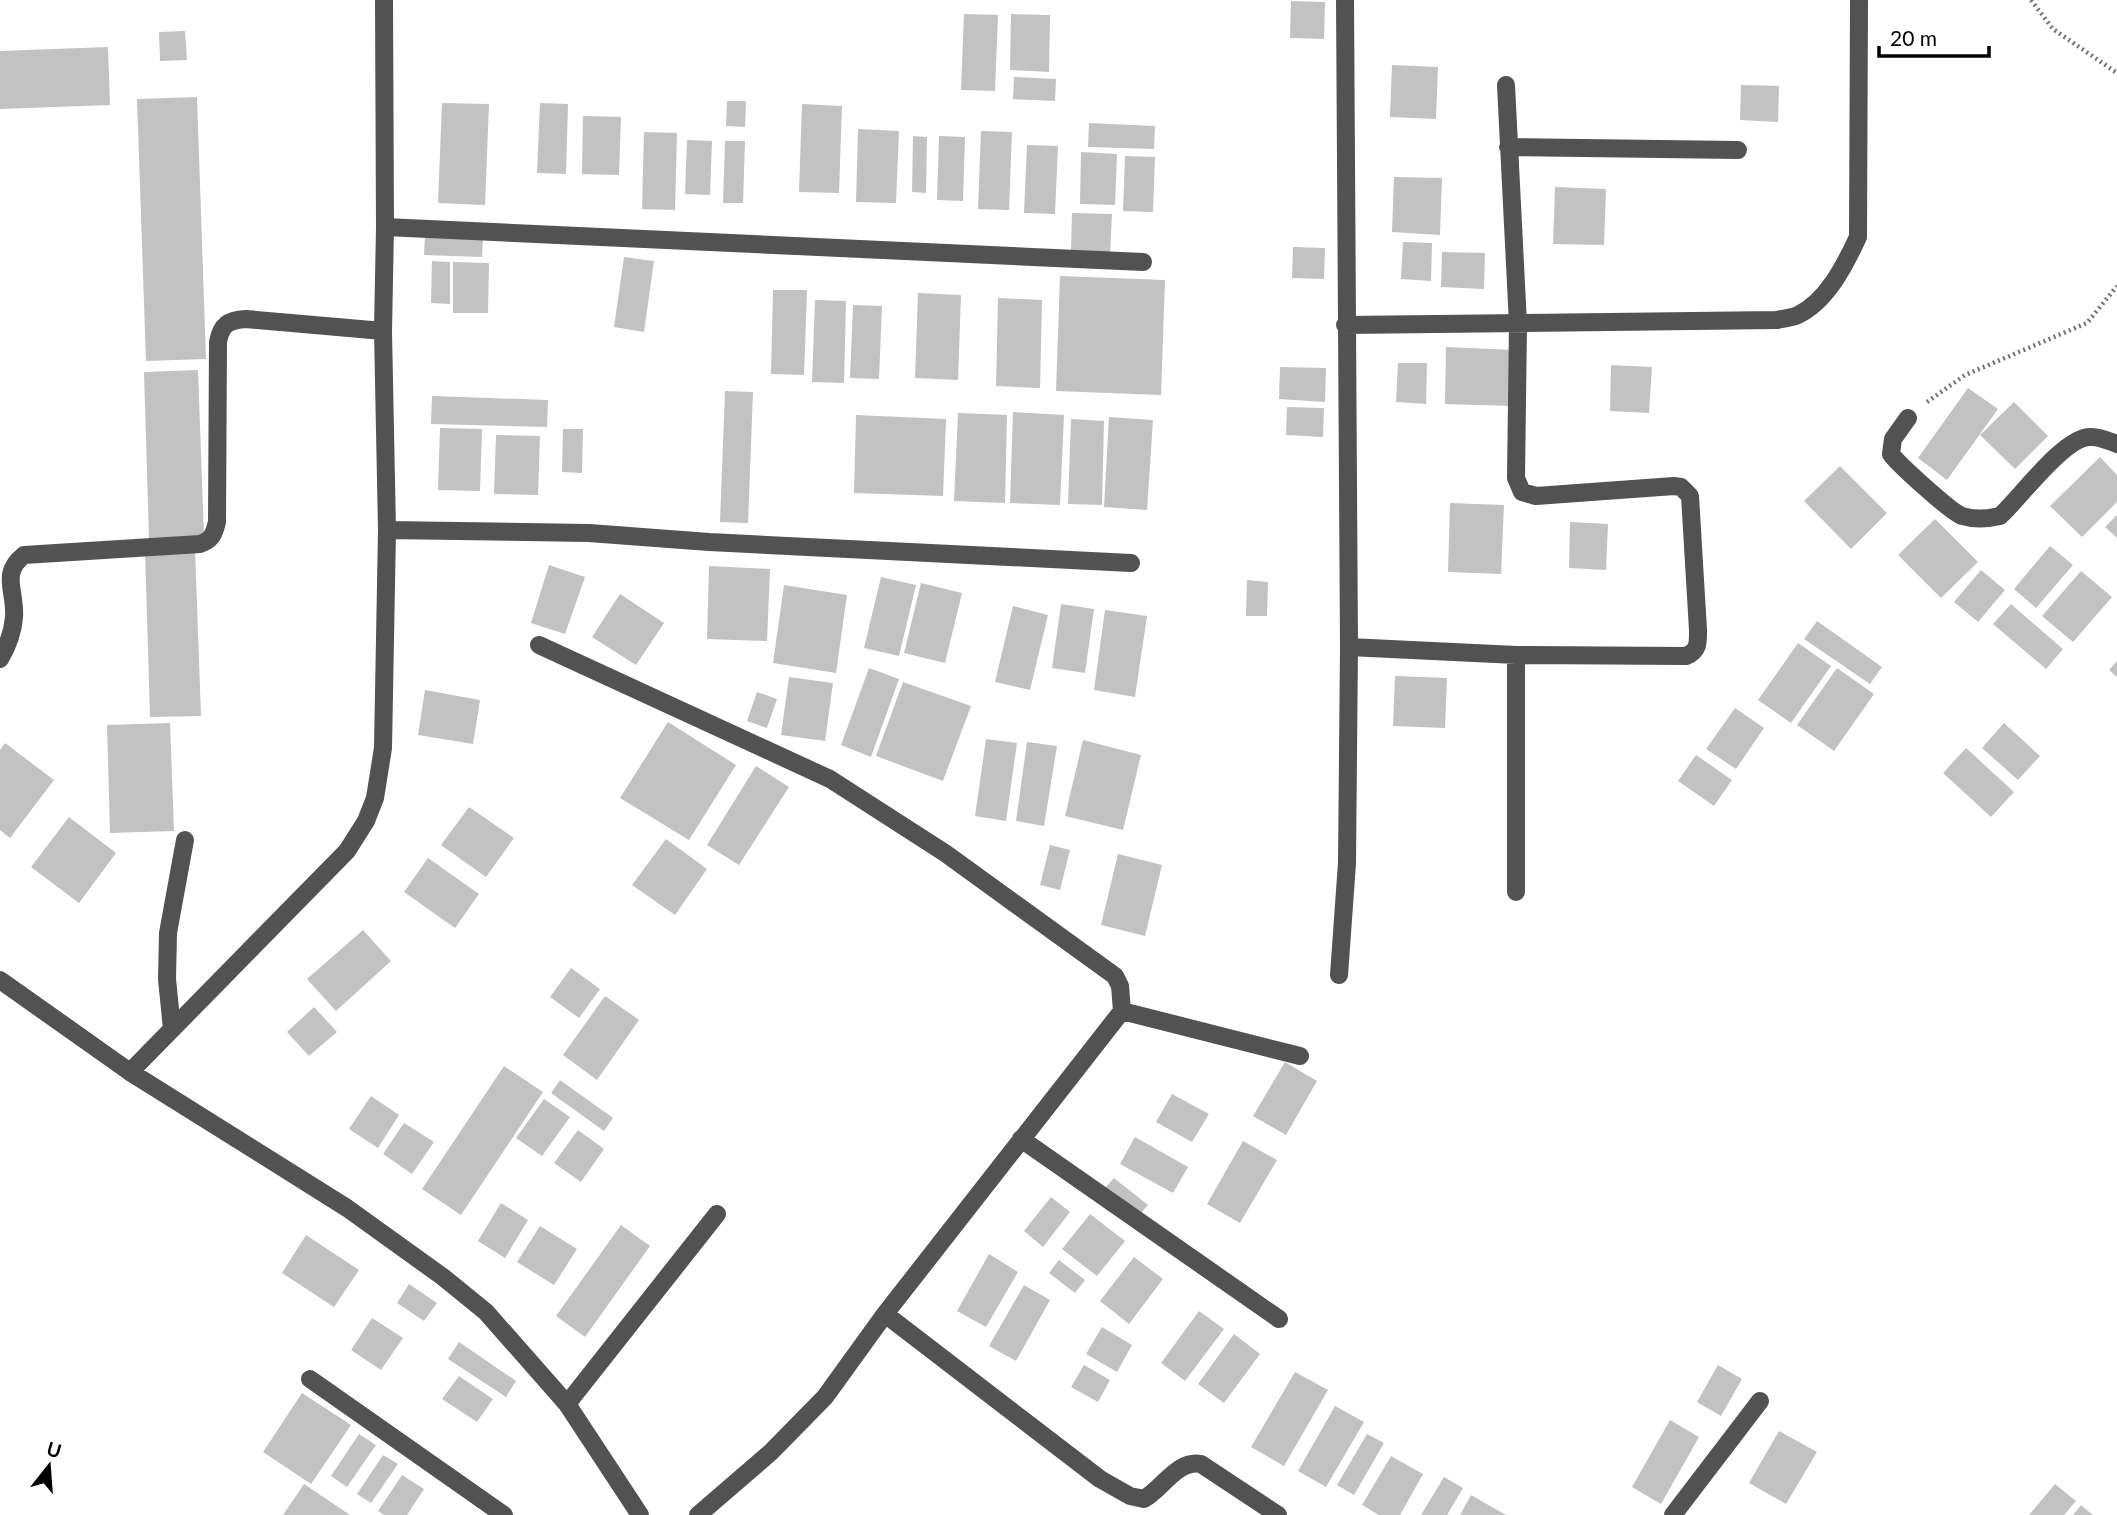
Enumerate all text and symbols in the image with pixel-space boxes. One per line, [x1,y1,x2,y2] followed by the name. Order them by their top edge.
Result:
[1879,14,1989,58] scale bar
[1890,25,1937,50] text: 20 m
[14,1431,84,1501] north arrow
[44,1436,64,1462] text: U

